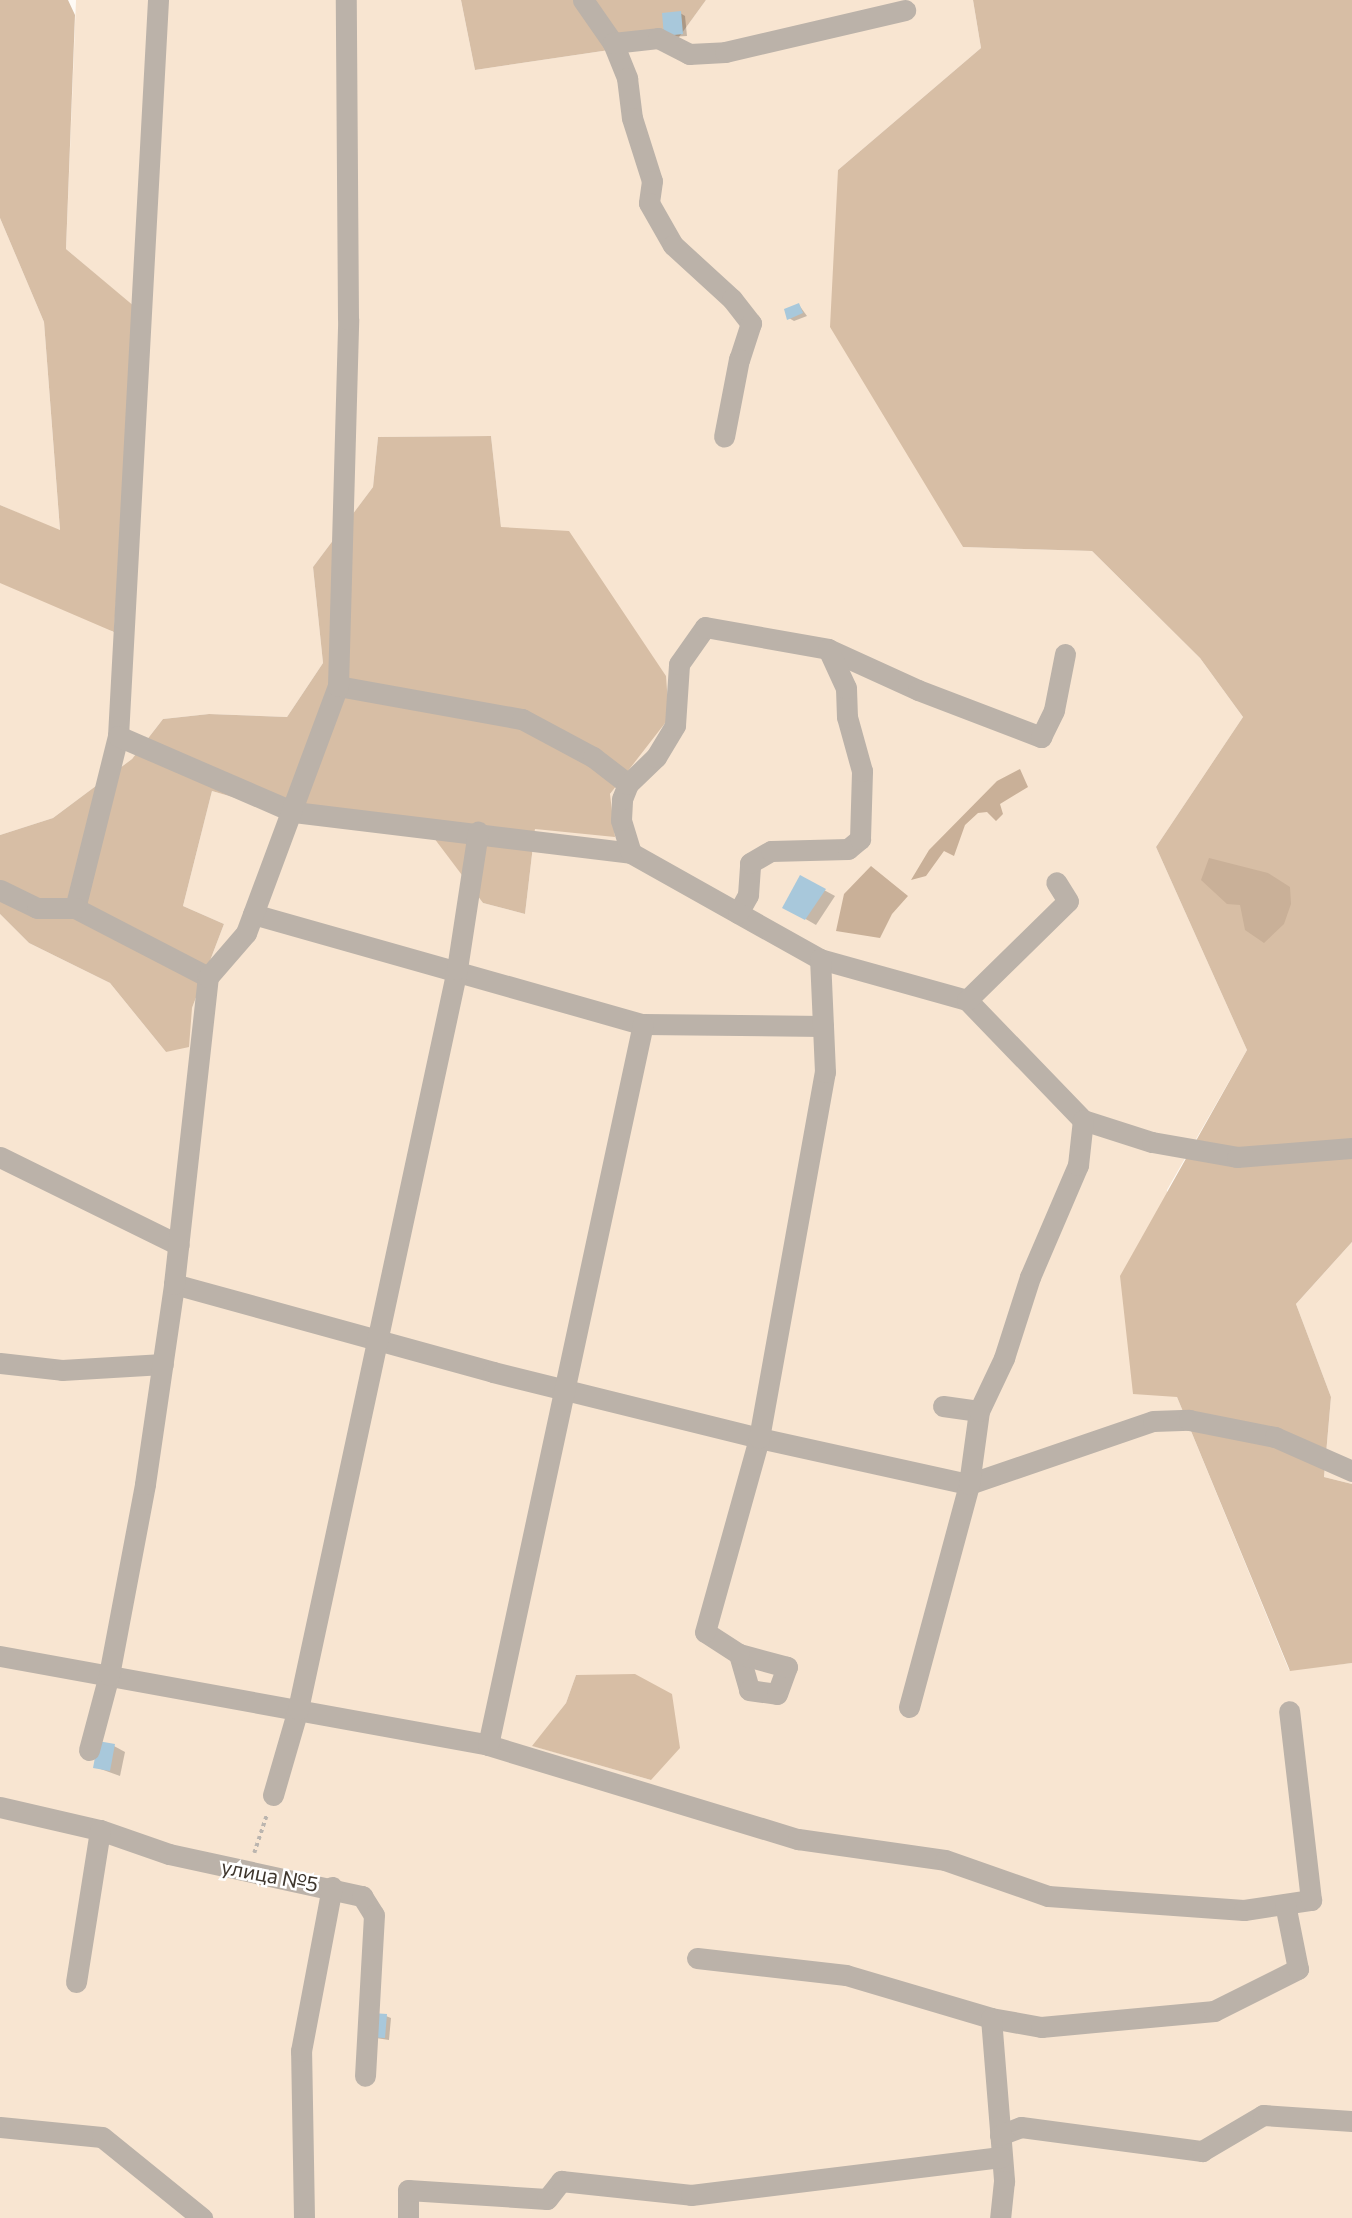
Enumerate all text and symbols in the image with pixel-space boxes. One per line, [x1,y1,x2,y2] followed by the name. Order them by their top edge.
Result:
[219,1853,321,1897] street label: улица №5

